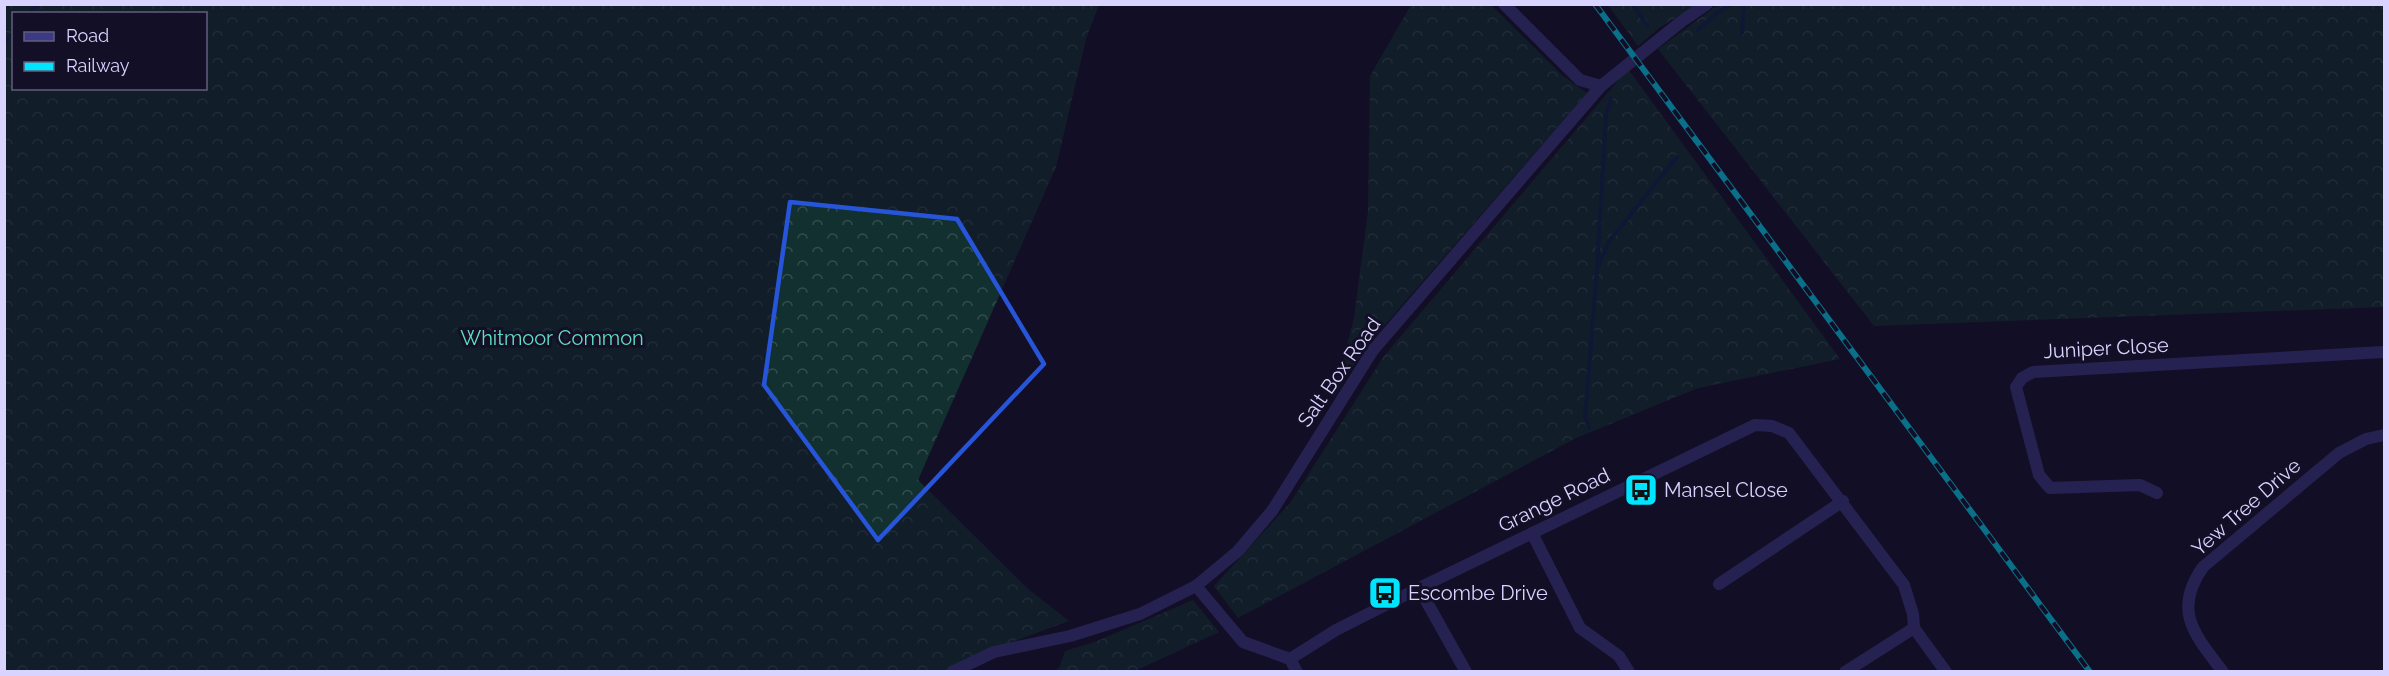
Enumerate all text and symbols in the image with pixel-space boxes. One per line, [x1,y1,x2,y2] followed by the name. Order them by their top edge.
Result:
[12,12,207,90] legend
[66,25,109,46] text: Road
[66,55,130,76] text: Railway
[1292,313,1386,431] street label: Salt Box Road
[460,326,644,350] park label: Whitmoor Common
[2043,333,2170,363] street label: Juniper Close
[2187,453,2305,561] street label: Yew Tree Drive
[1494,463,1614,537] street label: Grange Road
[1623,472,1659,508] bus stop icon: Mansel Close
[1664,478,1788,502] place label: Mansel Close
[1367,575,1403,611] bus stop icon: Escombe Drive
[1408,581,1548,605] place label: Escombe Drive

